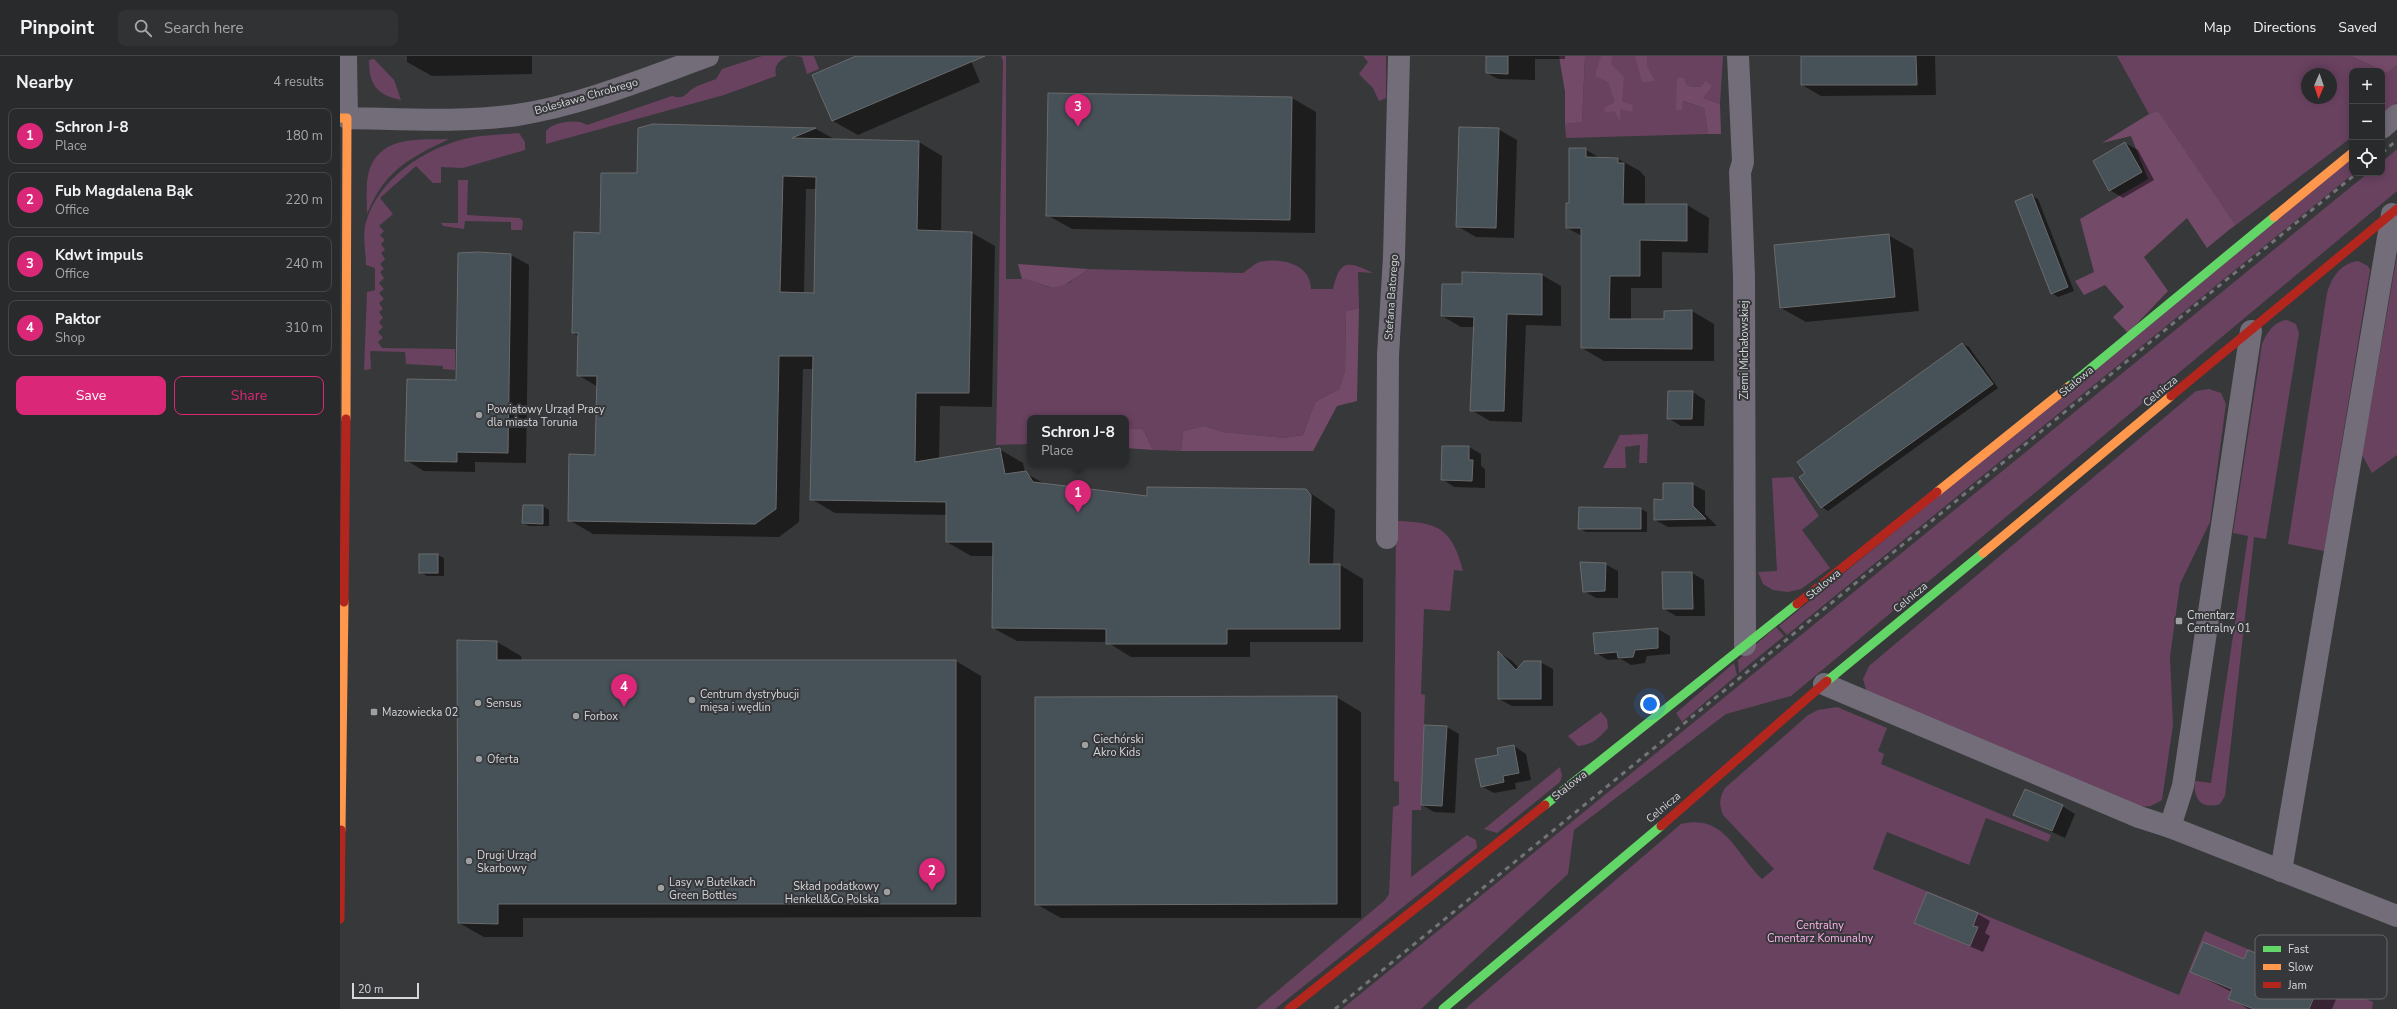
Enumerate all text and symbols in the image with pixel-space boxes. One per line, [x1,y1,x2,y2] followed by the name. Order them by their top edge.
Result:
[118,10,398,46] search box
[20,15,94,41] text: Pinpoint
[132,17,154,39] icon: search
[164,18,243,38] text: Search here
[2204,18,2231,37] text: Map
[2253,18,2316,37] text: Directions
[2338,18,2377,37] text: Saved
[2301,68,2337,104] north arrow
[2349,68,2385,176] map controls
[2349,68,2385,104] button: +
[16,71,73,94] text: Nearby
[273,73,324,91] text: 4 results
[533,75,640,118] street label: Bolesława Chrobrego
[1065,94,1091,127] pin: 3
[2349,104,2385,140] button: −
[55,117,128,137] text: Schron J-8
[26,127,34,145] text: 1
[285,127,323,145] text: 180 m
[55,137,87,155] text: Place
[2349,140,2385,176] button: locate
[55,181,193,201] text: Fub Magdalena Bąk
[26,191,34,209] text: 2
[285,191,323,209] text: 220 m
[55,201,89,219] text: Office
[55,245,143,265] text: Kdwt impuls
[1381,254,1402,341] street label: Stefana Batorego
[26,255,34,273] text: 3
[285,255,323,273] text: 240 m
[55,265,89,283] text: Office
[1737,301,1752,399] street label: Ziemi Michałowskiej
[55,309,101,329] text: Paktor
[26,319,34,337] text: 4
[285,319,323,337] text: 310 m
[55,329,85,347] text: Shop
[2056,362,2097,400] street label: Stalowa
[2140,372,2181,410] street label: Celnicza
[16,376,166,415] button: Save
[174,376,324,415] button: Share
[487,402,605,430] place label: Powiatowy Urząd Pracy dla miasta Torunia
[474,410,484,420] marker: Powiatowy Urząd Pracy dla miasta Torunia
[1027,415,1129,467] popup
[1041,422,1115,442] text: Schron J-8
[1041,442,1073,460] text: Place
[1065,480,1091,513] pin: 1
[1803,566,1844,603] street label: Stalowa
[1890,578,1931,616] street label: Celnicza
[2187,608,2251,636] place label: Cmentarz Centralny 01
[2174,616,2184,626] marker: Cmentarz Centralny 01
[611,674,637,707] pin: 4
[700,687,799,715] place label: Centrum dystrybucji mięsa i wędlin
[1640,694,1660,714] your location
[687,695,697,705] marker: Centrum dystrybucji mięsa i wędlin
[486,696,522,711] place label: Sensus
[473,698,483,708] marker: Sensus
[382,705,458,720] place label: Mazowiecka 02
[369,707,379,717] marker: Mazowiecka 02
[584,709,618,724] place label: Forbox
[571,711,581,721] marker: Forbox
[1093,732,1144,760] place label: Ciechórski Akro Kids
[1080,740,1090,750] marker: Ciechórski Akro Kids
[487,752,519,767] place label: Oferta
[474,754,484,764] marker: Oferta
[1549,767,1590,804] street label: Stalowa
[1643,788,1684,826] street label: Celnicza
[477,848,536,876] place label: Drugi Urząd Skarbowy
[464,856,474,866] marker: Drugi Urząd Skarbowy
[919,858,945,891] pin: 2
[669,875,756,903] place label: Lasy w Butelkach Green Bottles
[785,879,879,907] place label: Skład podatkowy Henkell&Co Polska
[656,883,666,893] marker: Lasy w Butelkach Green Bottles
[882,887,892,897] marker: Skład podatkowy Henkell&Co Polska
[1767,918,1873,946] park label: Centralny Cmentarz Komunalny
[2255,935,2387,999] legend
[2288,942,2309,957] text: Fast
[2288,960,2313,975] text: Slow
[2287,978,2307,993] text: Jam
[352,981,419,1000] scale bar
[358,982,383,997] text: 20 m

